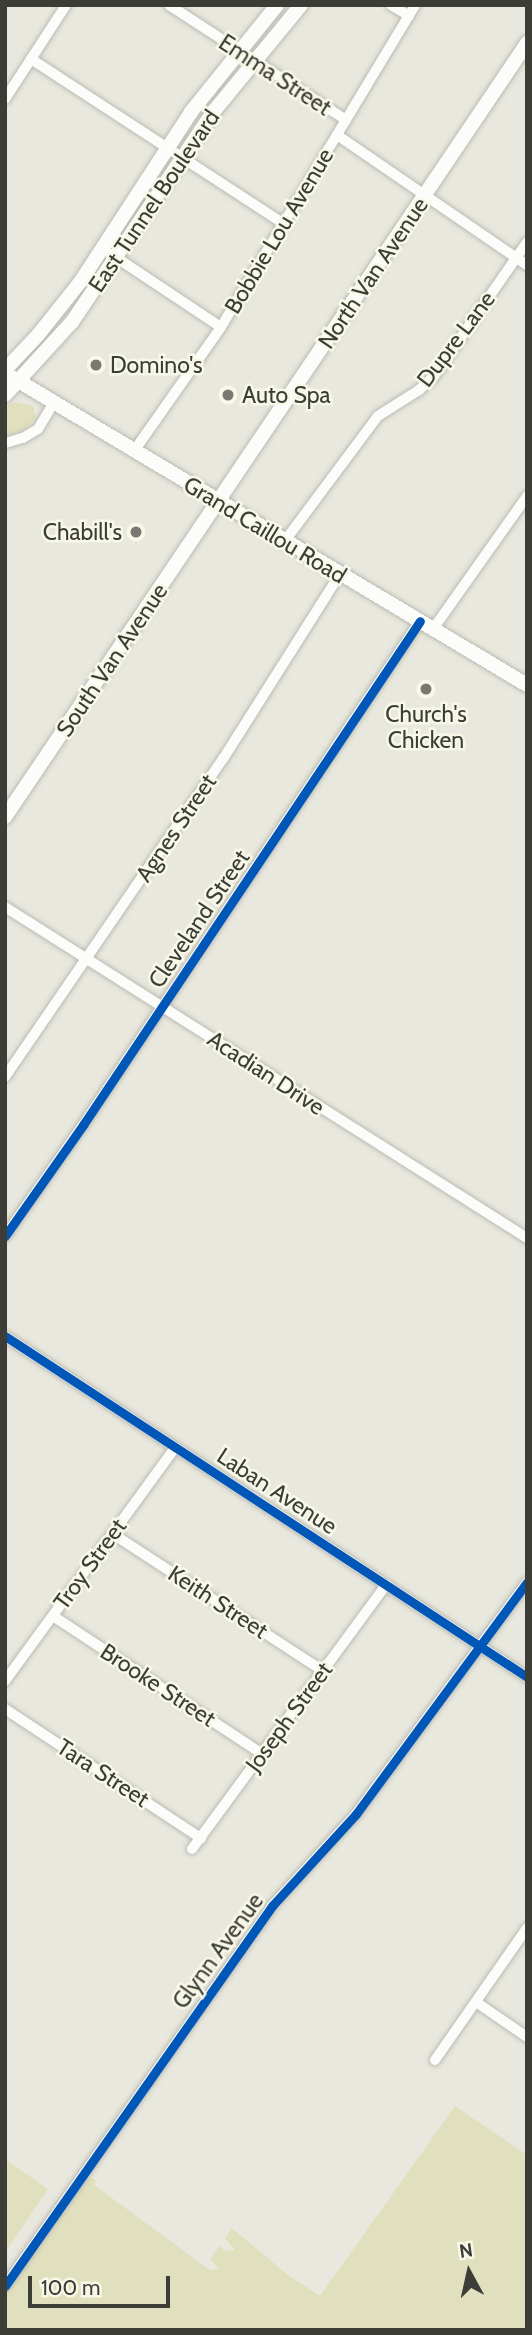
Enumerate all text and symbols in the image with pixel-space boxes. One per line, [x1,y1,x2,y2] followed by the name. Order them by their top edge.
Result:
[214,29,336,121] street label: Emma Street
[83,105,225,297] street label: East Tunnel Boulevard
[219,143,339,319] street label: Bobbie Lou Avenue
[312,192,434,354] street label: North Van Avenue
[411,286,501,392] street label: Dupre Lane
[110,351,203,379] place label: Domino's
[88,357,104,373] marker: Domino's
[242,381,331,409] place label: Auto Spa
[220,387,236,403] marker: Auto Spa
[179,471,351,589] street label: Grand Caillou Road
[43,518,122,546] place label: Chabill's
[128,524,144,540] marker: Chabill's
[51,578,173,742] street label: South Van Avenue
[418,681,434,697] marker: Church's Chicken
[385,700,467,754] place label: Church's Chicken
[130,769,222,887] street label: Agnes Street
[143,845,255,993] street label: Cleveland Street
[202,1025,330,1121] street label: Acadian Drive
[212,1442,342,1540] street label: Laban Avenue
[48,1513,132,1615] street label: Troy Street
[163,1560,273,1644] street label: Keith Street
[95,1638,221,1732] street label: Brooke Street
[240,1657,338,1777] street label: Joseph Street
[52,1733,154,1813] street label: Tara Street
[167,1888,269,2014] street label: Glynn Avenue
[434,2237,504,2307] north arrow
[458,2238,474,2263] text: N
[32,2262,173,2306] scale bar
[41,2275,100,2300] text: 100 m

